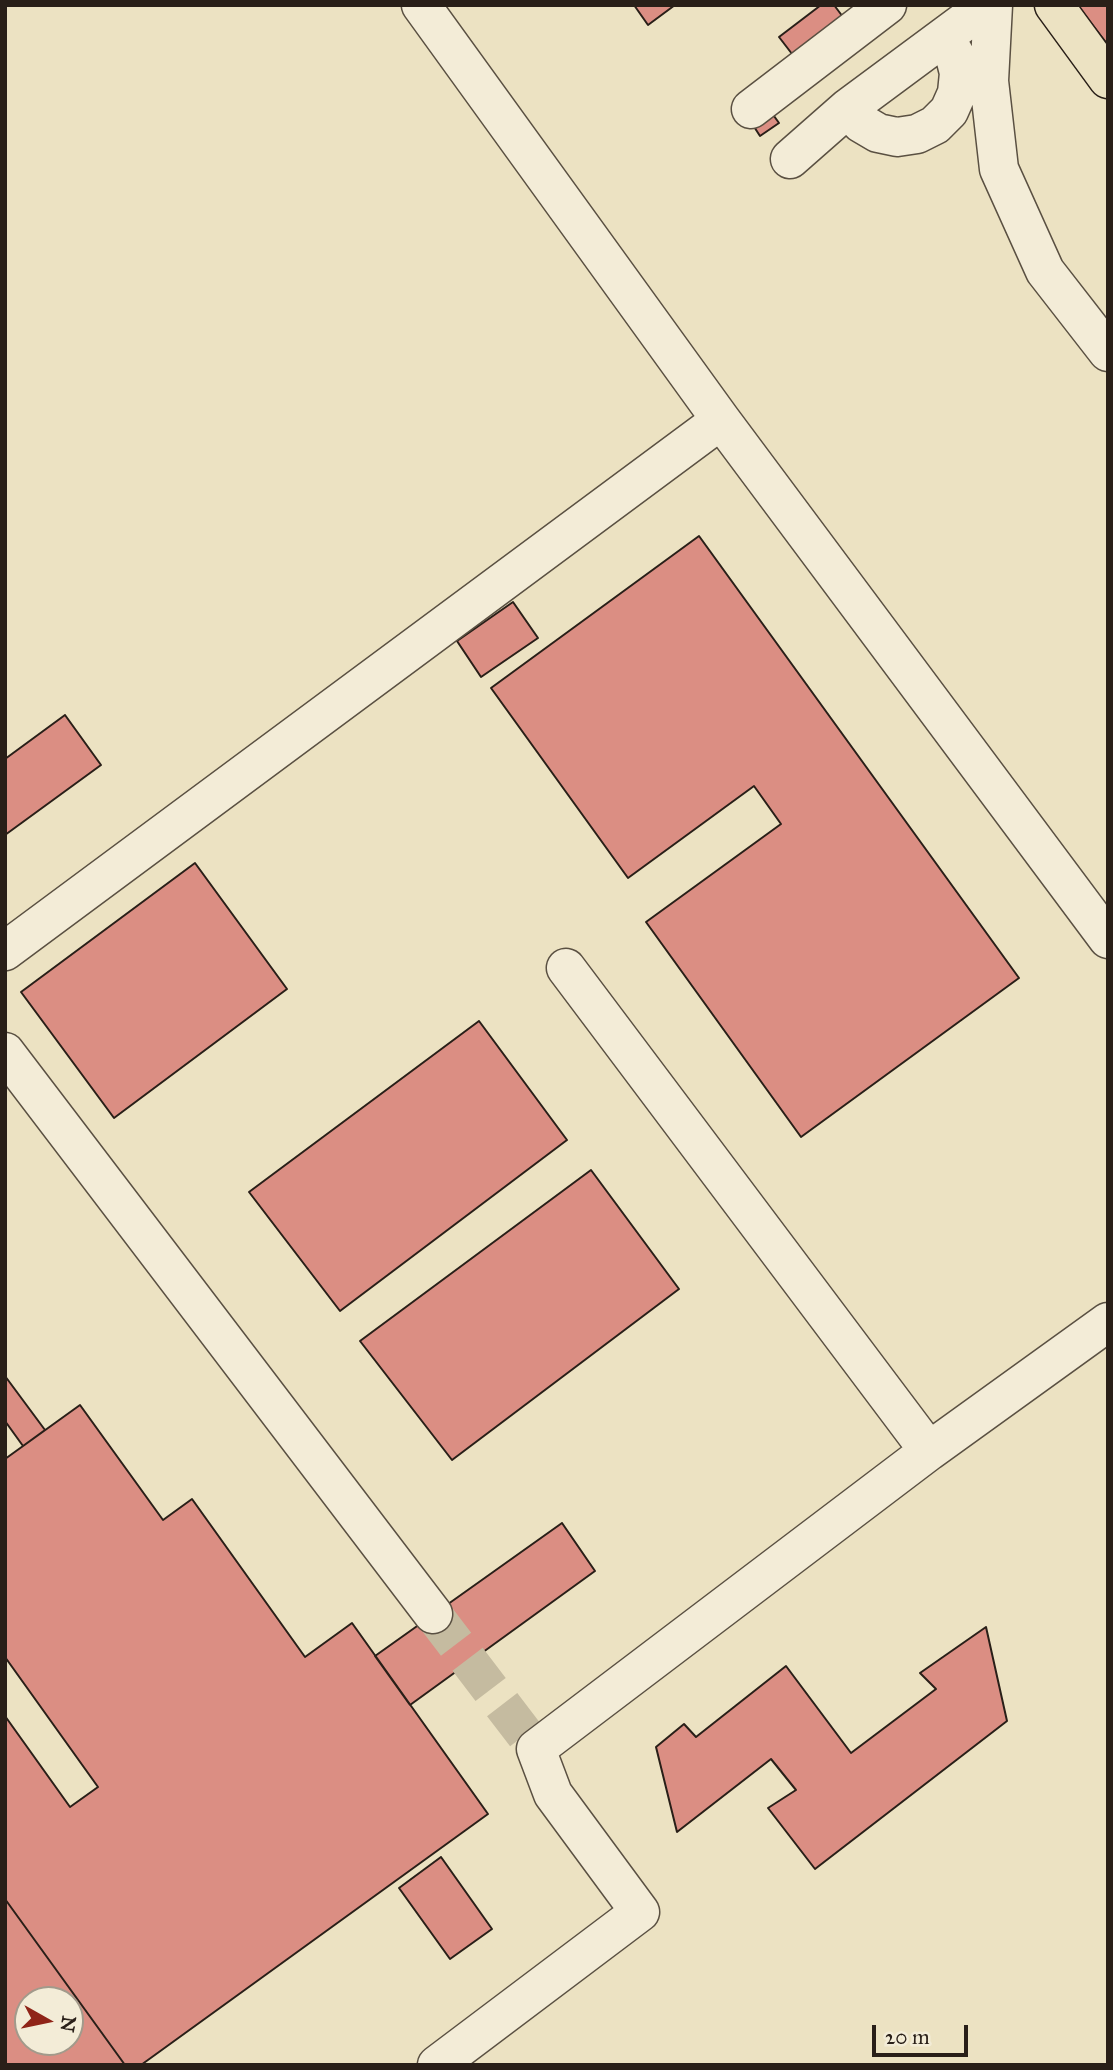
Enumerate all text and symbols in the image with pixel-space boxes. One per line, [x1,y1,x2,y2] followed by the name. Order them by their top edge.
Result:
[14,1986,84,2056] north arrow
[875,2010,971,2054] scale bar
[56,2014,81,2034] text: N
[885,2024,930,2050] text: 20 m

